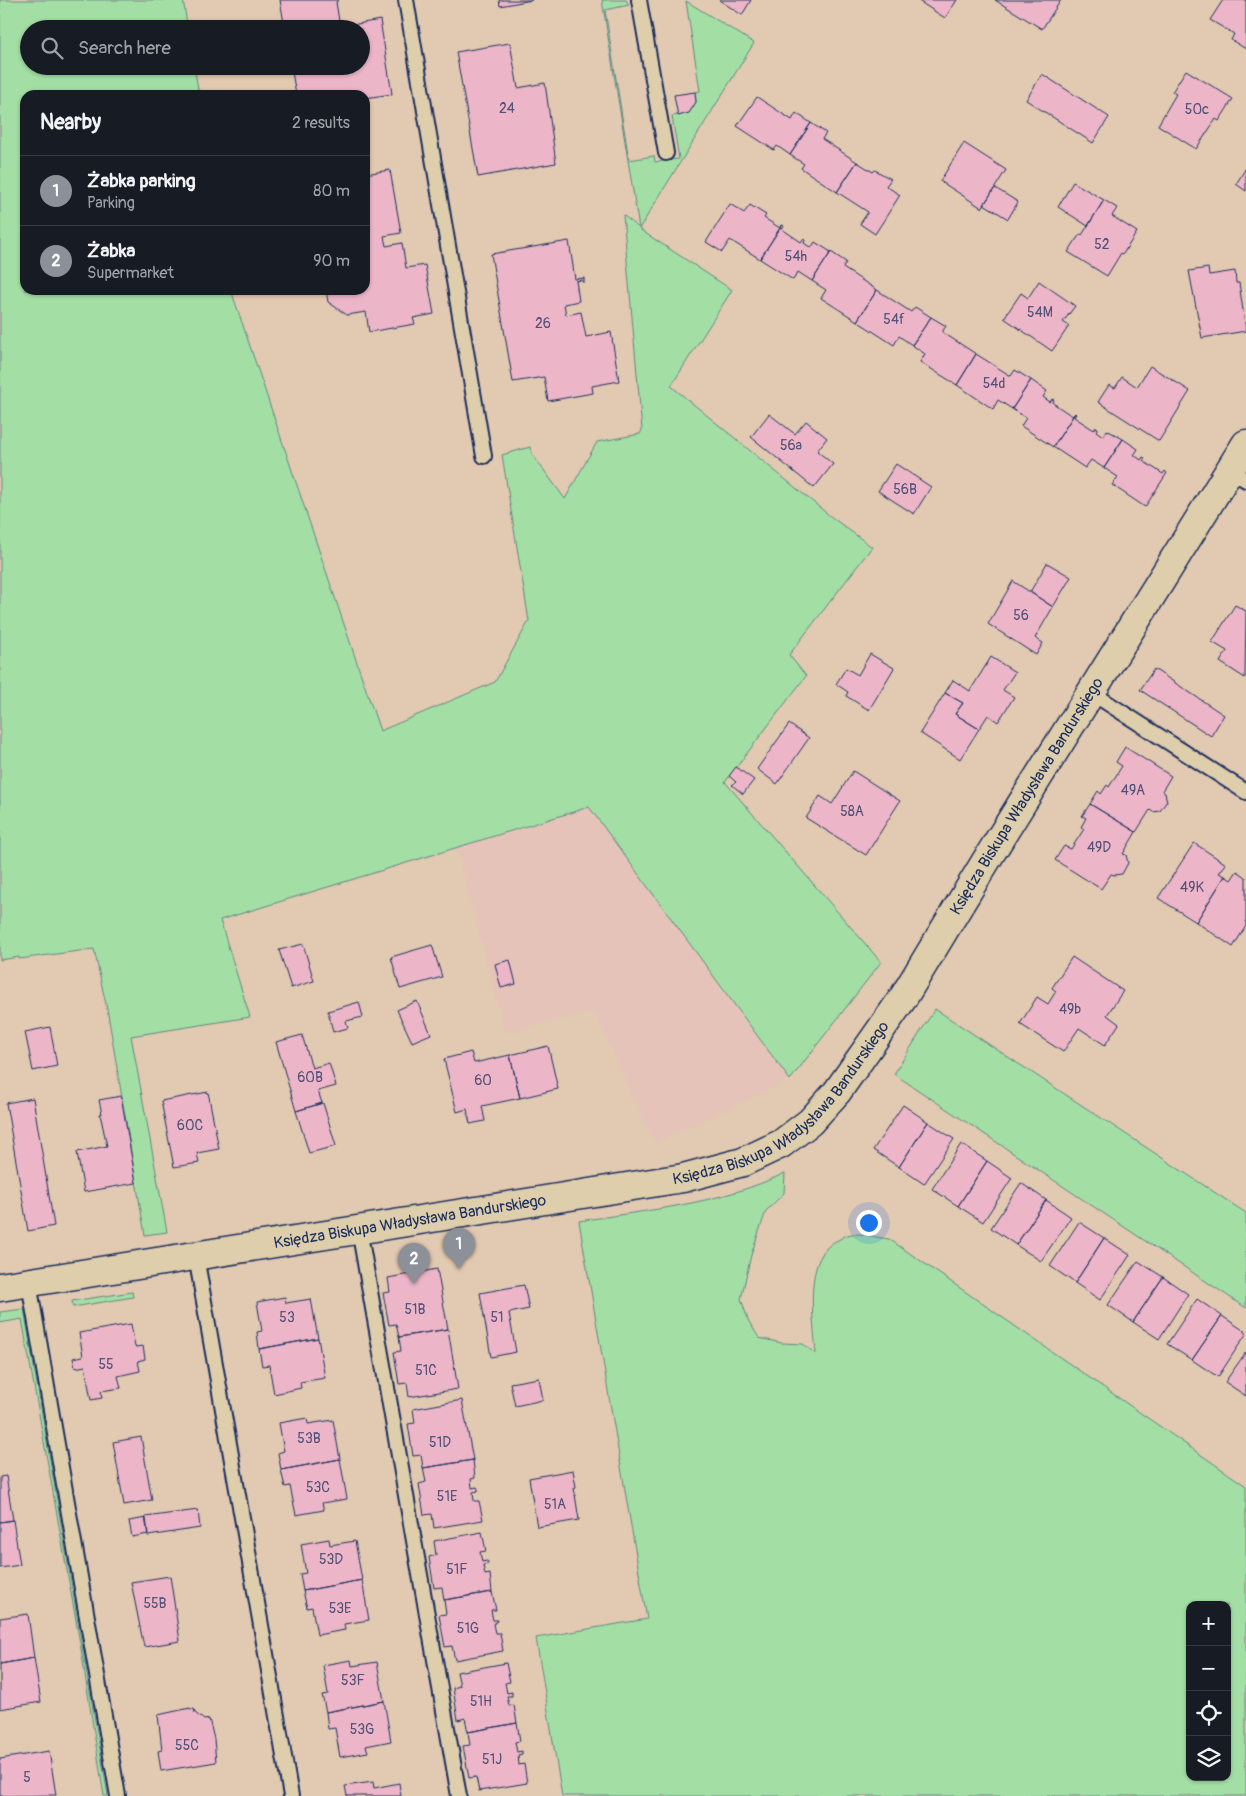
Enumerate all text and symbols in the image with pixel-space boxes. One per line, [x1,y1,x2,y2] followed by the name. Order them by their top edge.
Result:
[20,20,370,75] search box
[38,34,66,62] icon: search
[78,36,171,60] text: Search here
[499,100,515,117] house number: 24
[1185,101,1209,118] house number: 50c
[40,109,101,136] text: Nearby
[292,113,350,133] text: 2 results
[87,169,196,193] text: Żabka parking
[53,181,59,201] text: 1
[313,181,350,201] text: 80 m
[87,193,135,213] text: Parking
[1094,236,1110,253] house number: 52
[87,239,135,263] text: Żabka
[785,248,807,265] house number: 54h
[52,251,60,271] text: 2
[313,251,350,271] text: 90 m
[87,263,174,283] text: Supermarket
[1027,304,1053,321] house number: 54M
[883,311,905,328] house number: 54f
[535,315,551,332] house number: 26
[983,375,1005,392] house number: 54d
[780,437,802,454] house number: 56a
[893,481,917,498] house number: 56B
[1013,607,1029,624] house number: 56
[946,674,1108,919] street label: Księdza Biskupa Władysława Bandurskiego
[1121,782,1145,799] house number: 49A
[840,803,864,820] house number: 58A
[1087,839,1111,856] house number: 49D
[1180,879,1204,896] house number: 49K
[1059,1001,1081,1018] house number: 49b
[671,1017,894,1190] street label: Księdza Biskupa Władysława Bandurskiego
[297,1069,323,1086] house number: 60B
[474,1072,492,1089] house number: 60
[177,1117,204,1134] house number: 60C
[272,1190,548,1253] street label: Księdza Biskupa Władysława Bandurskiego
[856,1210,882,1236] your location
[443,1228,475,1269] pin: 1
[398,1243,430,1284] pin: 2
[405,1301,426,1318] house number: 51B
[279,1309,295,1326] house number: 53
[490,1309,504,1326] house number: 51
[98,1356,114,1373] house number: 55
[415,1362,437,1379] house number: 51C
[297,1430,321,1447] house number: 53B
[429,1434,451,1451] house number: 51D
[306,1479,330,1496] house number: 53C
[437,1488,457,1505] house number: 51E
[544,1496,566,1513] house number: 51A
[319,1551,343,1568] house number: 53D
[446,1561,468,1578] house number: 51F
[143,1595,167,1612] house number: 55B
[329,1600,351,1617] house number: 53E
[1186,1601,1231,1781] map controls
[1186,1601,1231,1646] button: +
[457,1620,479,1637] house number: 51G
[1186,1646,1231,1691] button: −
[341,1672,365,1689] house number: 53F
[1186,1691,1231,1736] button: locate
[470,1693,492,1710] house number: 51H
[350,1721,374,1738] house number: 53G
[1186,1736,1231,1781] button: layers
[175,1737,199,1754] house number: 55C
[482,1751,502,1768] house number: 51J
[23,1769,31,1786] house number: 5

